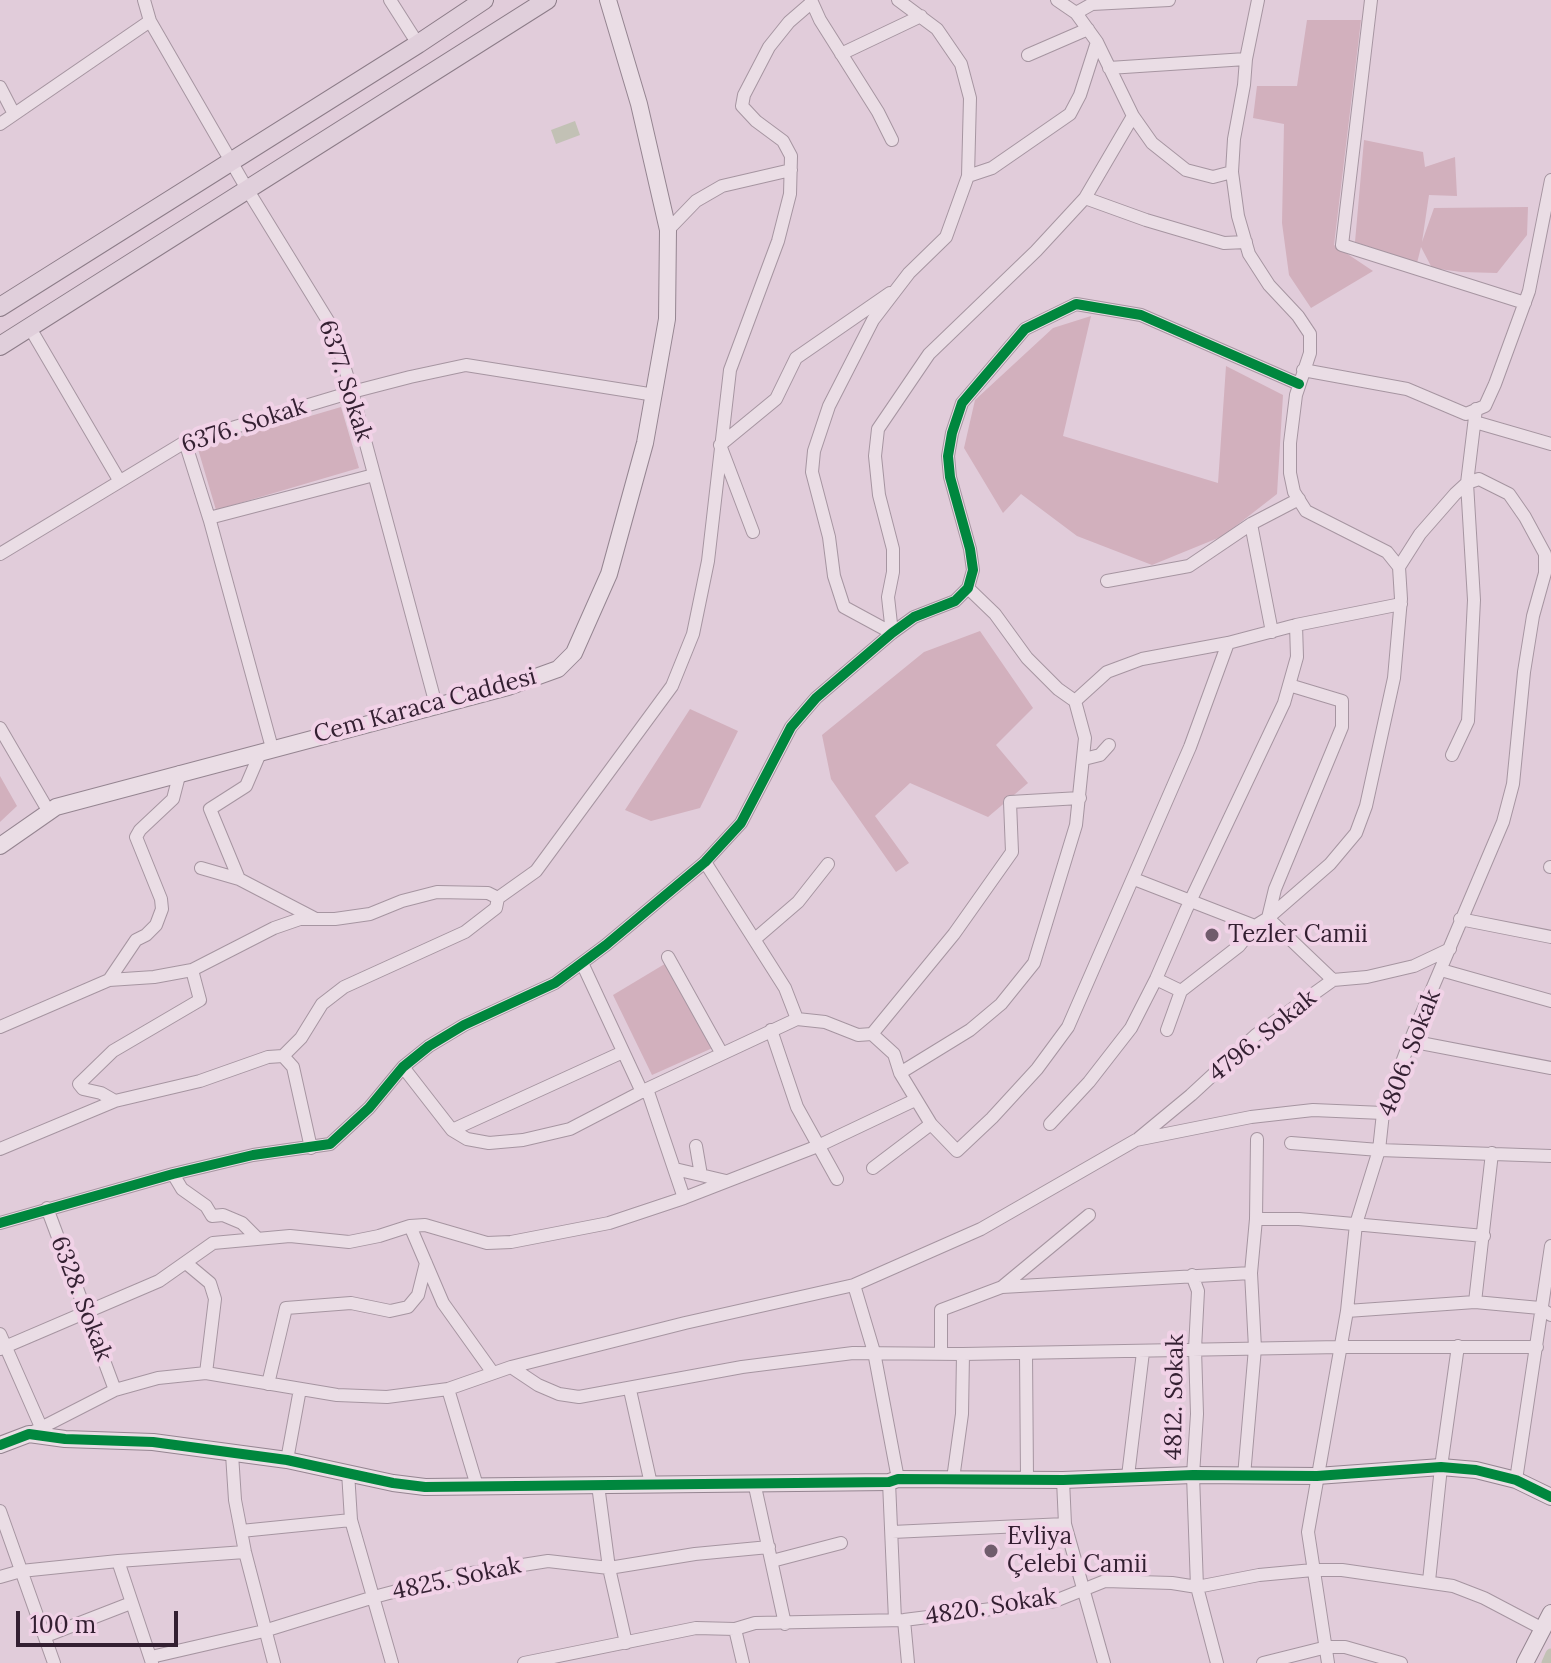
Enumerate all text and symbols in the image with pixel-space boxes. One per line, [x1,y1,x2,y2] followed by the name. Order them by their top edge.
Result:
[312,317,378,445] street label: 6377. Sokak
[178,392,310,460] street label: 6376. Sokak
[311,662,539,750] street label: Cem Karaca Caddesi
[1228,921,1368,949] place label: Tezler Camii
[1203,926,1221,944] marker: Tezler Camii
[1203,984,1323,1088] street label: 4796. Sokak
[1373,986,1447,1120] street label: 4806. Sokak
[44,1232,118,1366] street label: 6328. Sokak
[1160,1334,1190,1460] street label: 4812. Sokak
[1007,1523,1147,1579] place label: Evliya Çelebi Camii
[982,1542,1000,1560] marker: Evliya Çelebi Camii
[390,1551,524,1607] street label: 4825. Sokak
[924,1582,1058,1632] street label: 4820. Sokak
[20,1595,182,1645] scale bar
[30,1609,96,1640] text: 100 m

